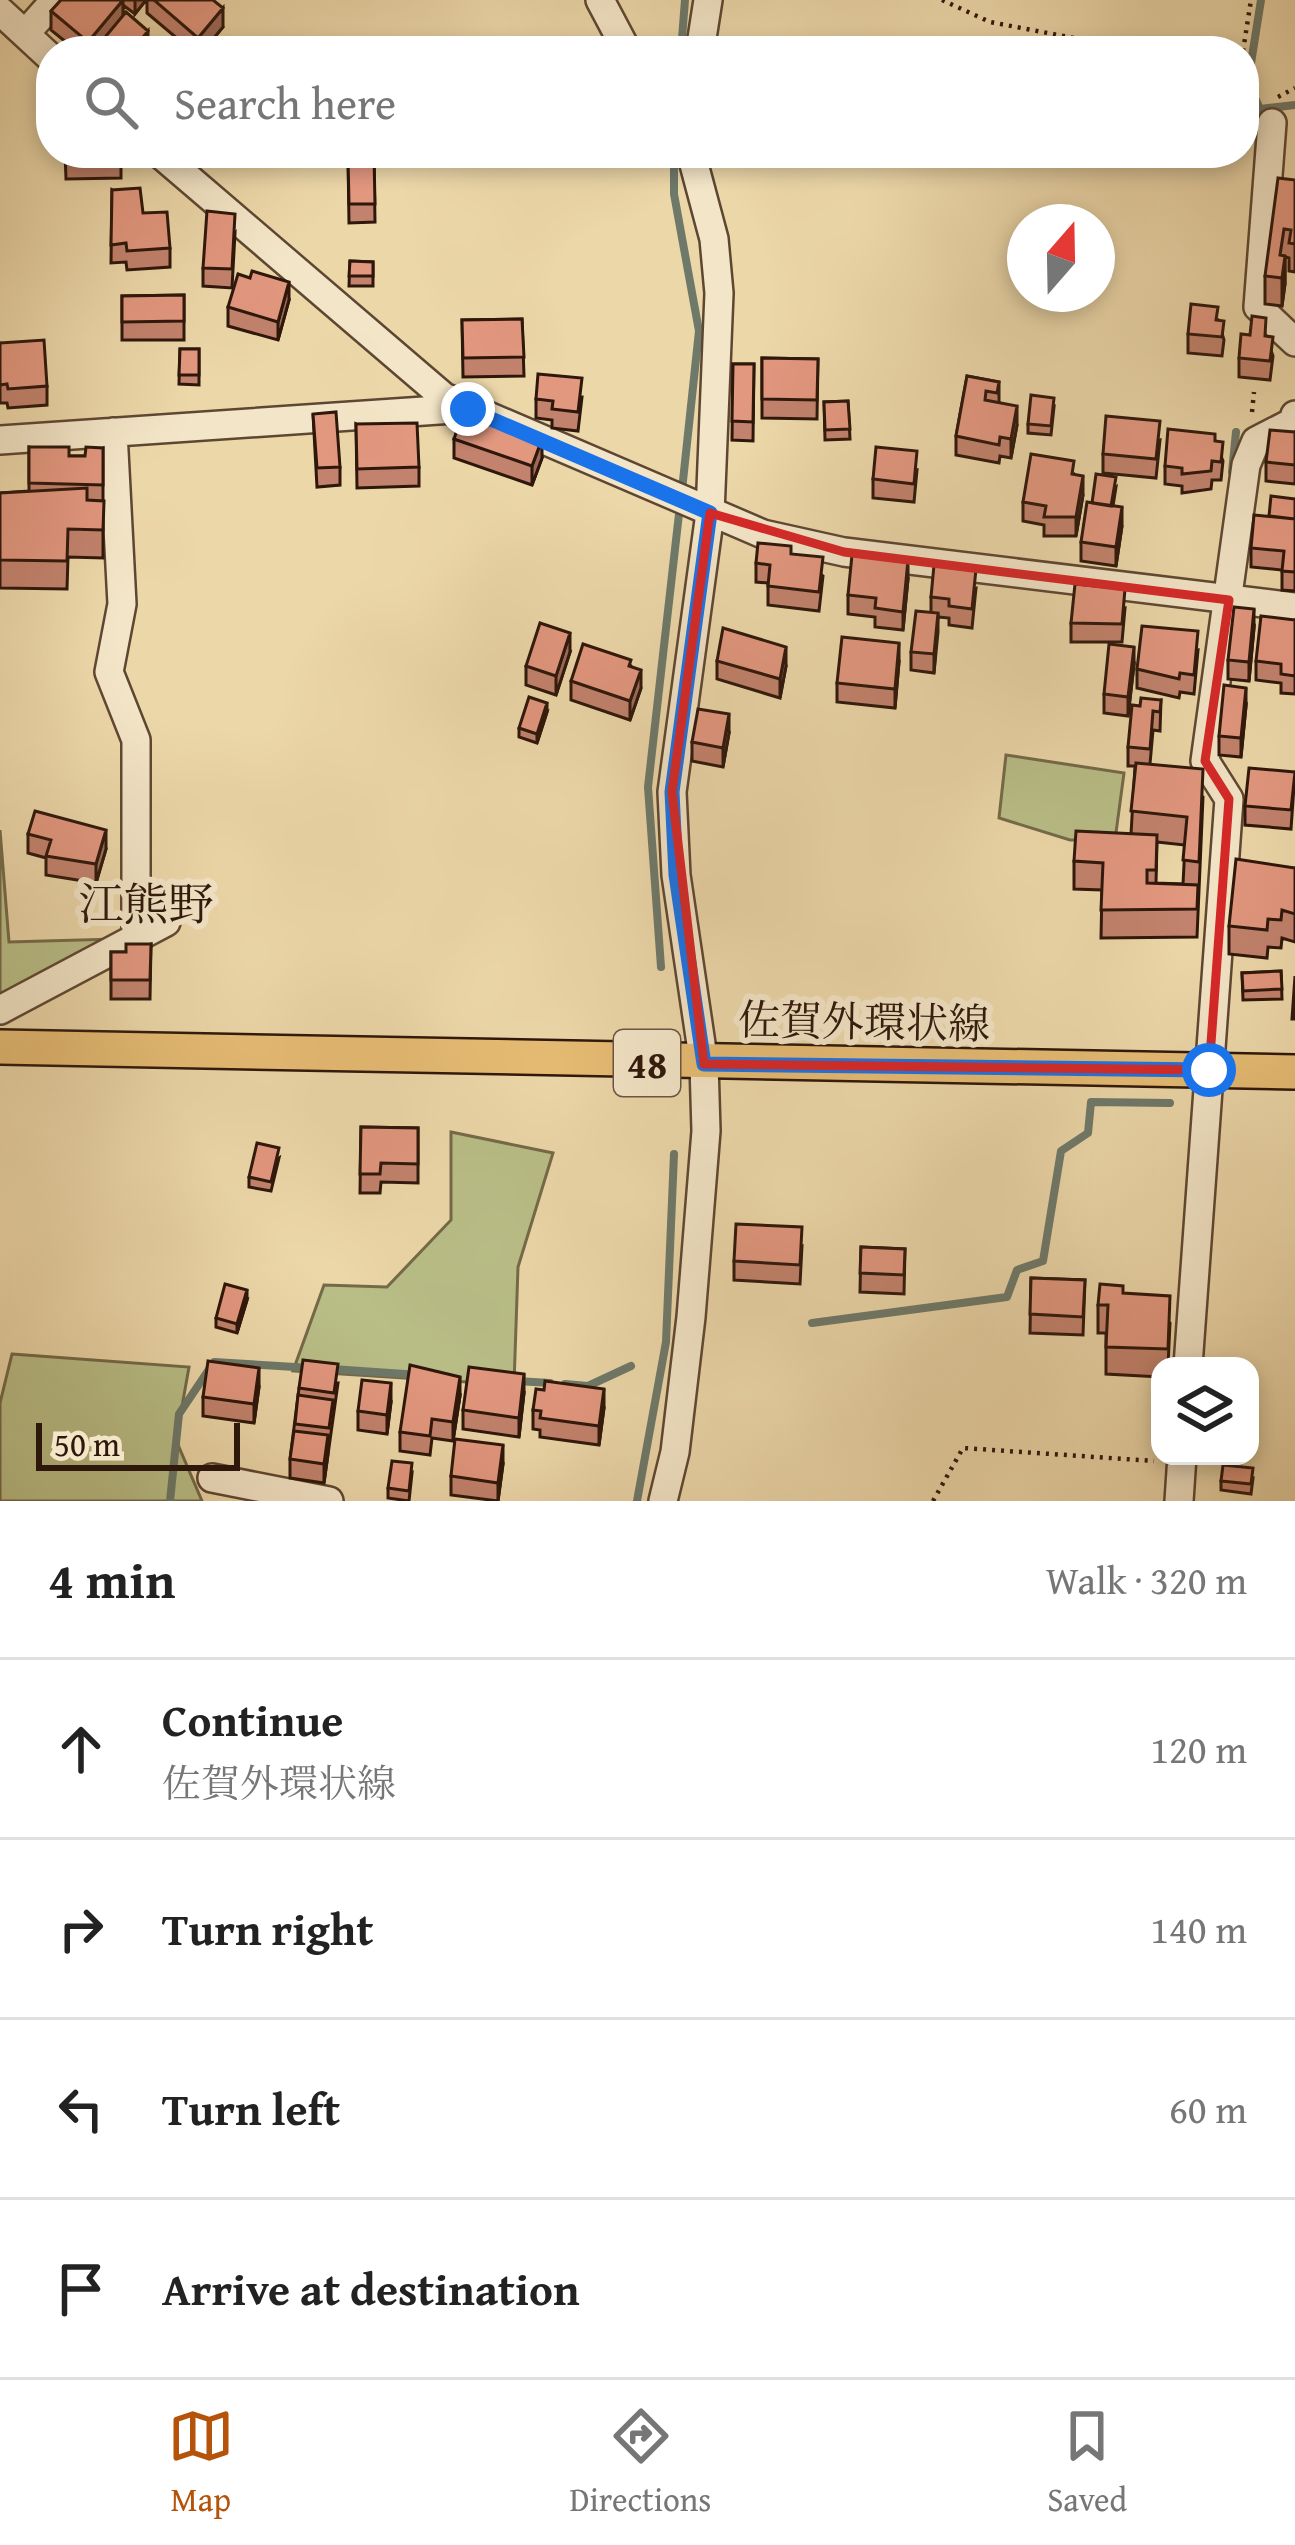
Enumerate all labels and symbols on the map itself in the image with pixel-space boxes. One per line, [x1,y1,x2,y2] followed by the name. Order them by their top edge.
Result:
[1007,204,1115,312] north arrow
[441,382,495,436] route end
[78,871,214,936] district label: 江熊野
[737,988,991,1054] street label: 佐賀外環状線
[614,1030,680,1096] road number: 48
[1182,1043,1236,1097] route start
[36,1417,240,1470] scale bar

